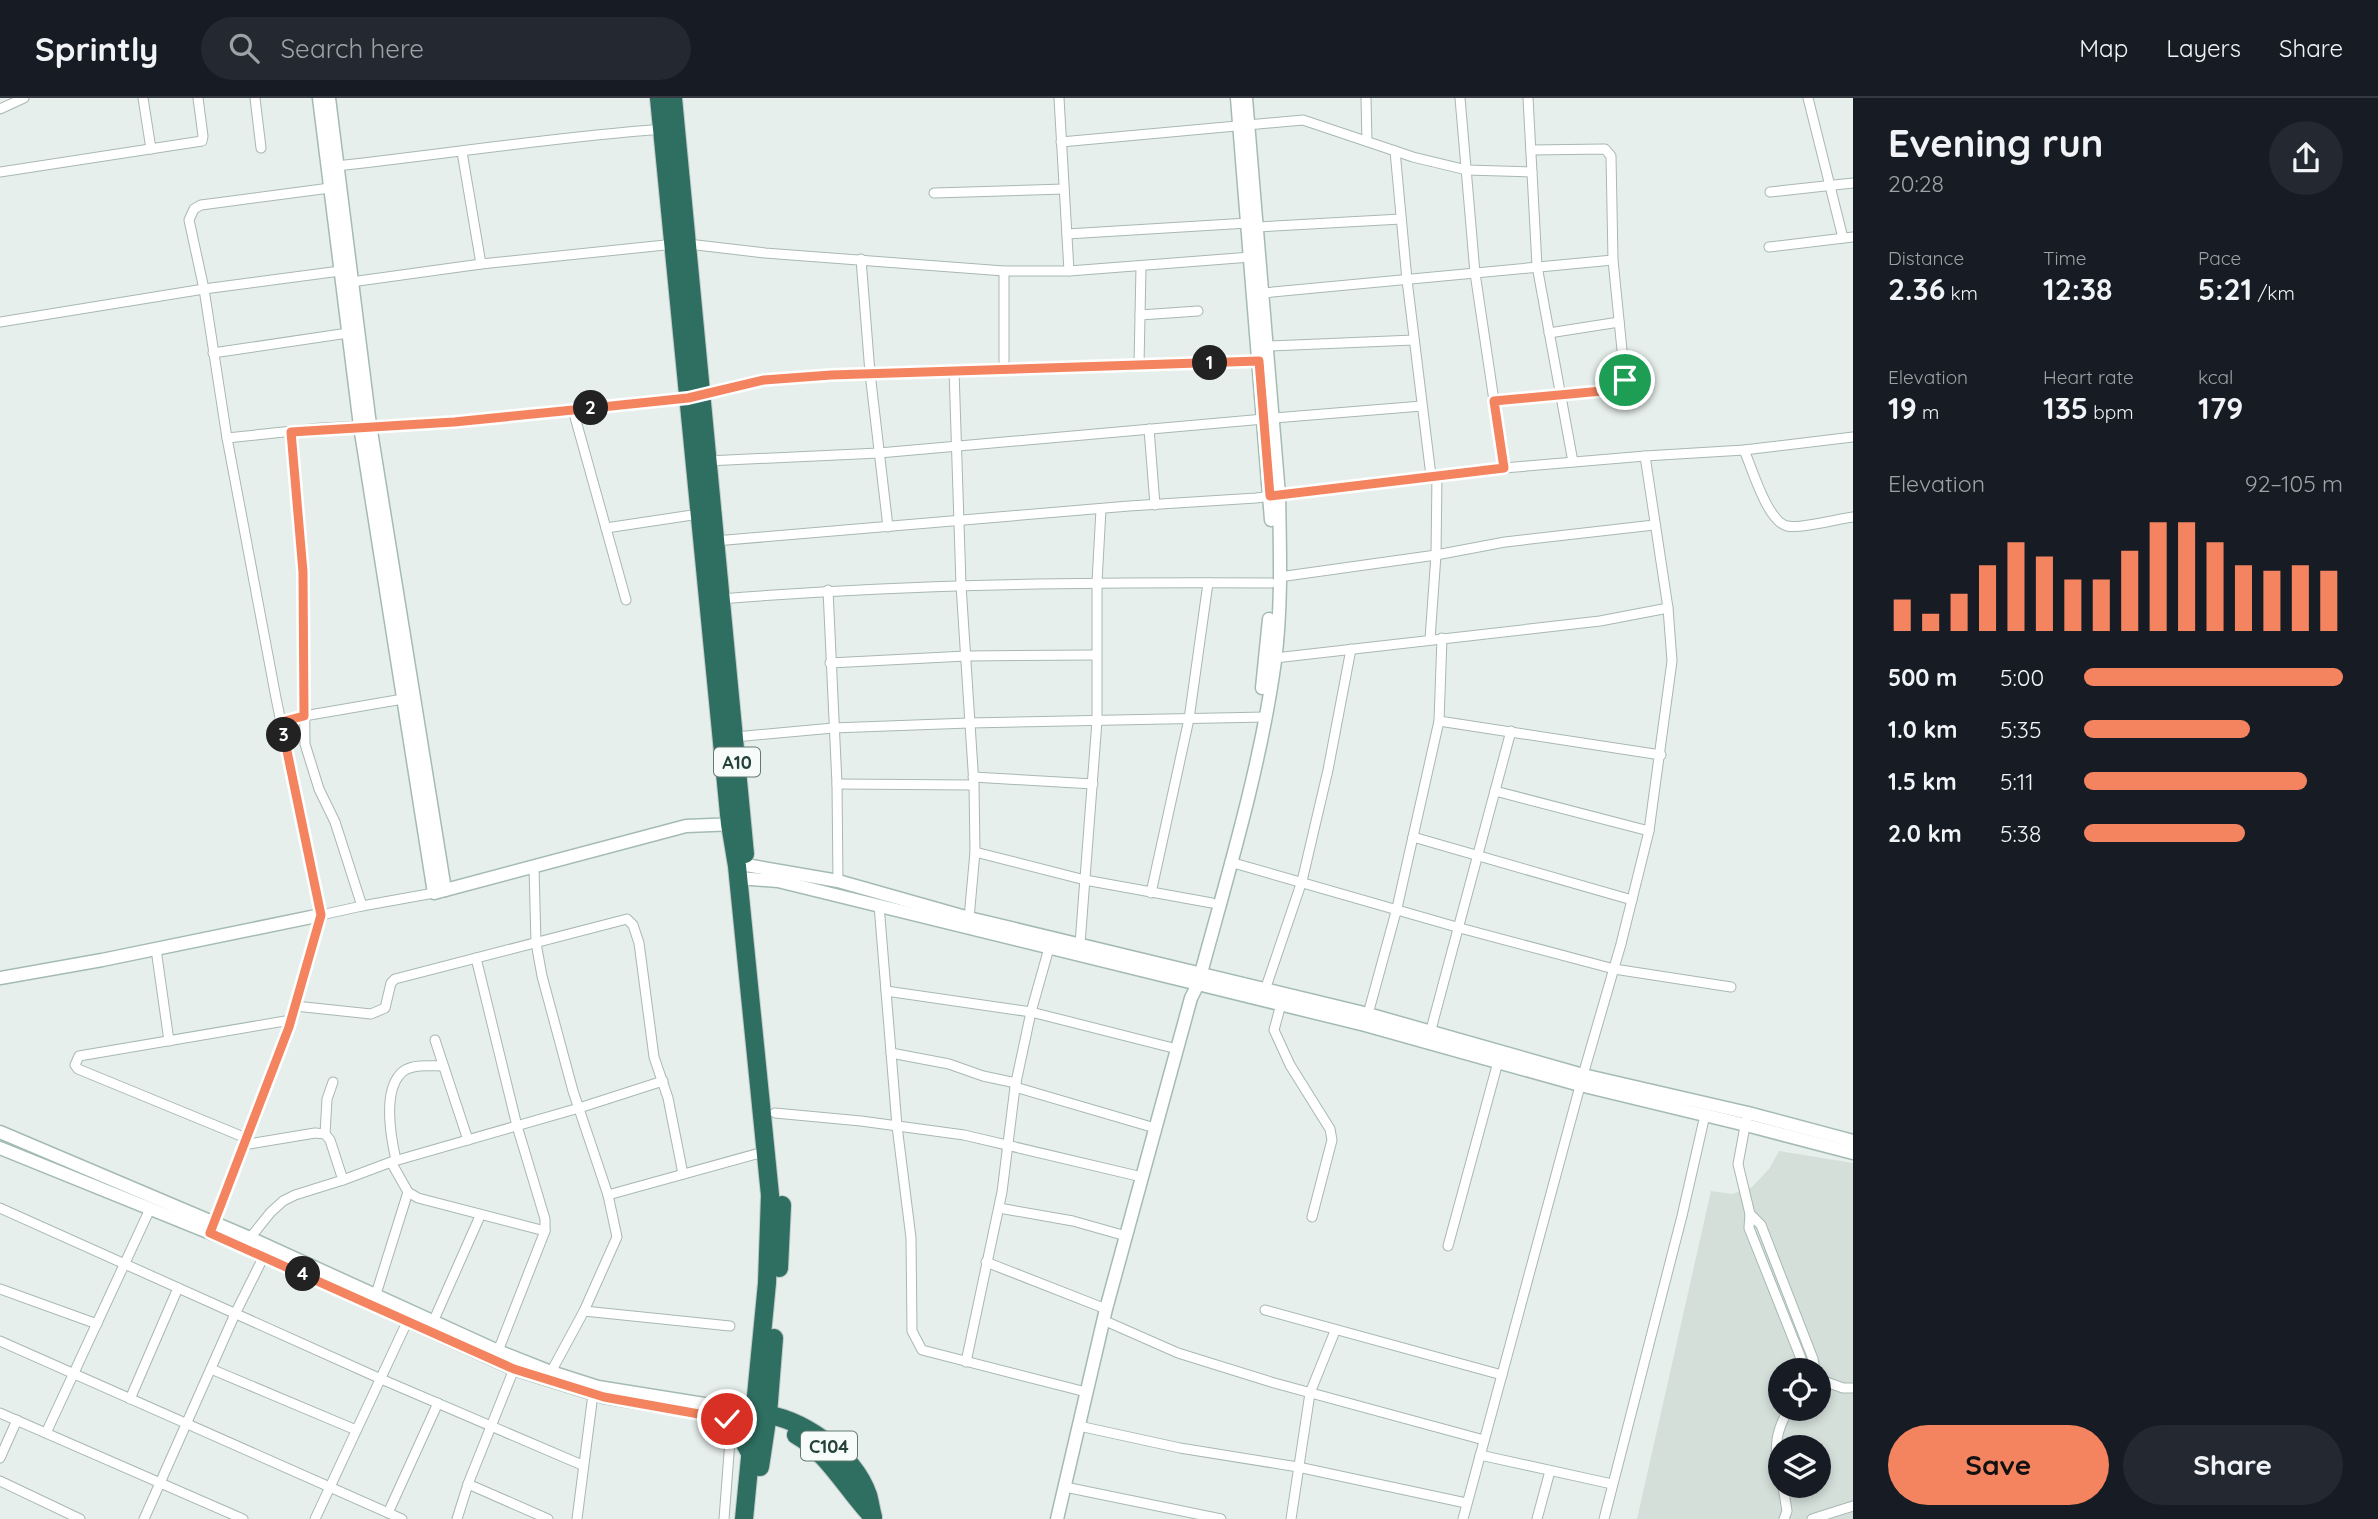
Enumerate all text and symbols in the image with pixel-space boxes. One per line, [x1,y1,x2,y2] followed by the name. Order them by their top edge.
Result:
[201,17,691,80] search box
[35,28,159,69] text: Sprintly
[225,29,263,67] icon: search
[281,32,424,65] text: Search here
[2079,33,2128,63] text: Map
[2166,33,2241,63] text: Layers
[2279,33,2343,63] text: Share
[1888,119,2103,167] text: Evening run
[2269,121,2343,195] button: share
[1888,169,1944,198] text: 20:28
[1888,246,1964,270] text: Distance
[2043,246,2087,270] text: Time
[2198,246,2241,270] text: Pace
[1888,270,1945,308] text: 2.36
[2043,270,2112,308] text: 12:38
[2198,270,2252,308] text: 5:21
[1945,281,1978,305] text: km
[2252,281,2295,305] text: /km
[1192,345,1228,380] pin: 1
[1206,350,1213,374] text: 1
[1595,350,1655,410] pin
[1606,361,1644,399] icon: arrive
[1888,365,1968,389] text: Elevation
[2043,365,2134,389] text: Heart rate
[2198,365,2233,389] text: kcal
[1888,389,1917,427] text: 19
[2043,389,2088,427] text: 135
[2198,389,2243,427] text: 179
[574,390,608,426] pin: 2
[585,395,596,419] text: 2
[1917,400,1939,424] text: m
[2088,400,2134,424] text: bpm
[1888,469,1985,498] text: Elevation
[2245,469,2343,498] text: 92–105 m
[1888,663,1957,692] text: 500 m
[2000,663,2044,692] text: 5:00
[1888,715,1958,744] text: 1.0 km
[2000,715,2041,744] text: 5:35
[266,718,302,752] pin: 3
[278,722,289,746] text: 3
[714,748,760,776] road number: A10
[1888,767,1957,796] text: 1.5 km
[2000,767,2034,796] text: 5:11
[1888,819,1962,848] text: 2.0 km
[2000,819,2041,848] text: 5:38
[286,1256,320,1292] pin: 4
[297,1261,308,1285] text: 4
[1768,1358,1831,1498] map controls
[1768,1358,1831,1421] button: locate
[697,1389,757,1449] pin
[708,1400,746,1438] icon: check
[1888,1425,2109,1505] button: Save
[2123,1425,2343,1505] button: Share
[801,1432,857,1461] road number: C104
[1768,1435,1831,1498] button: layers

